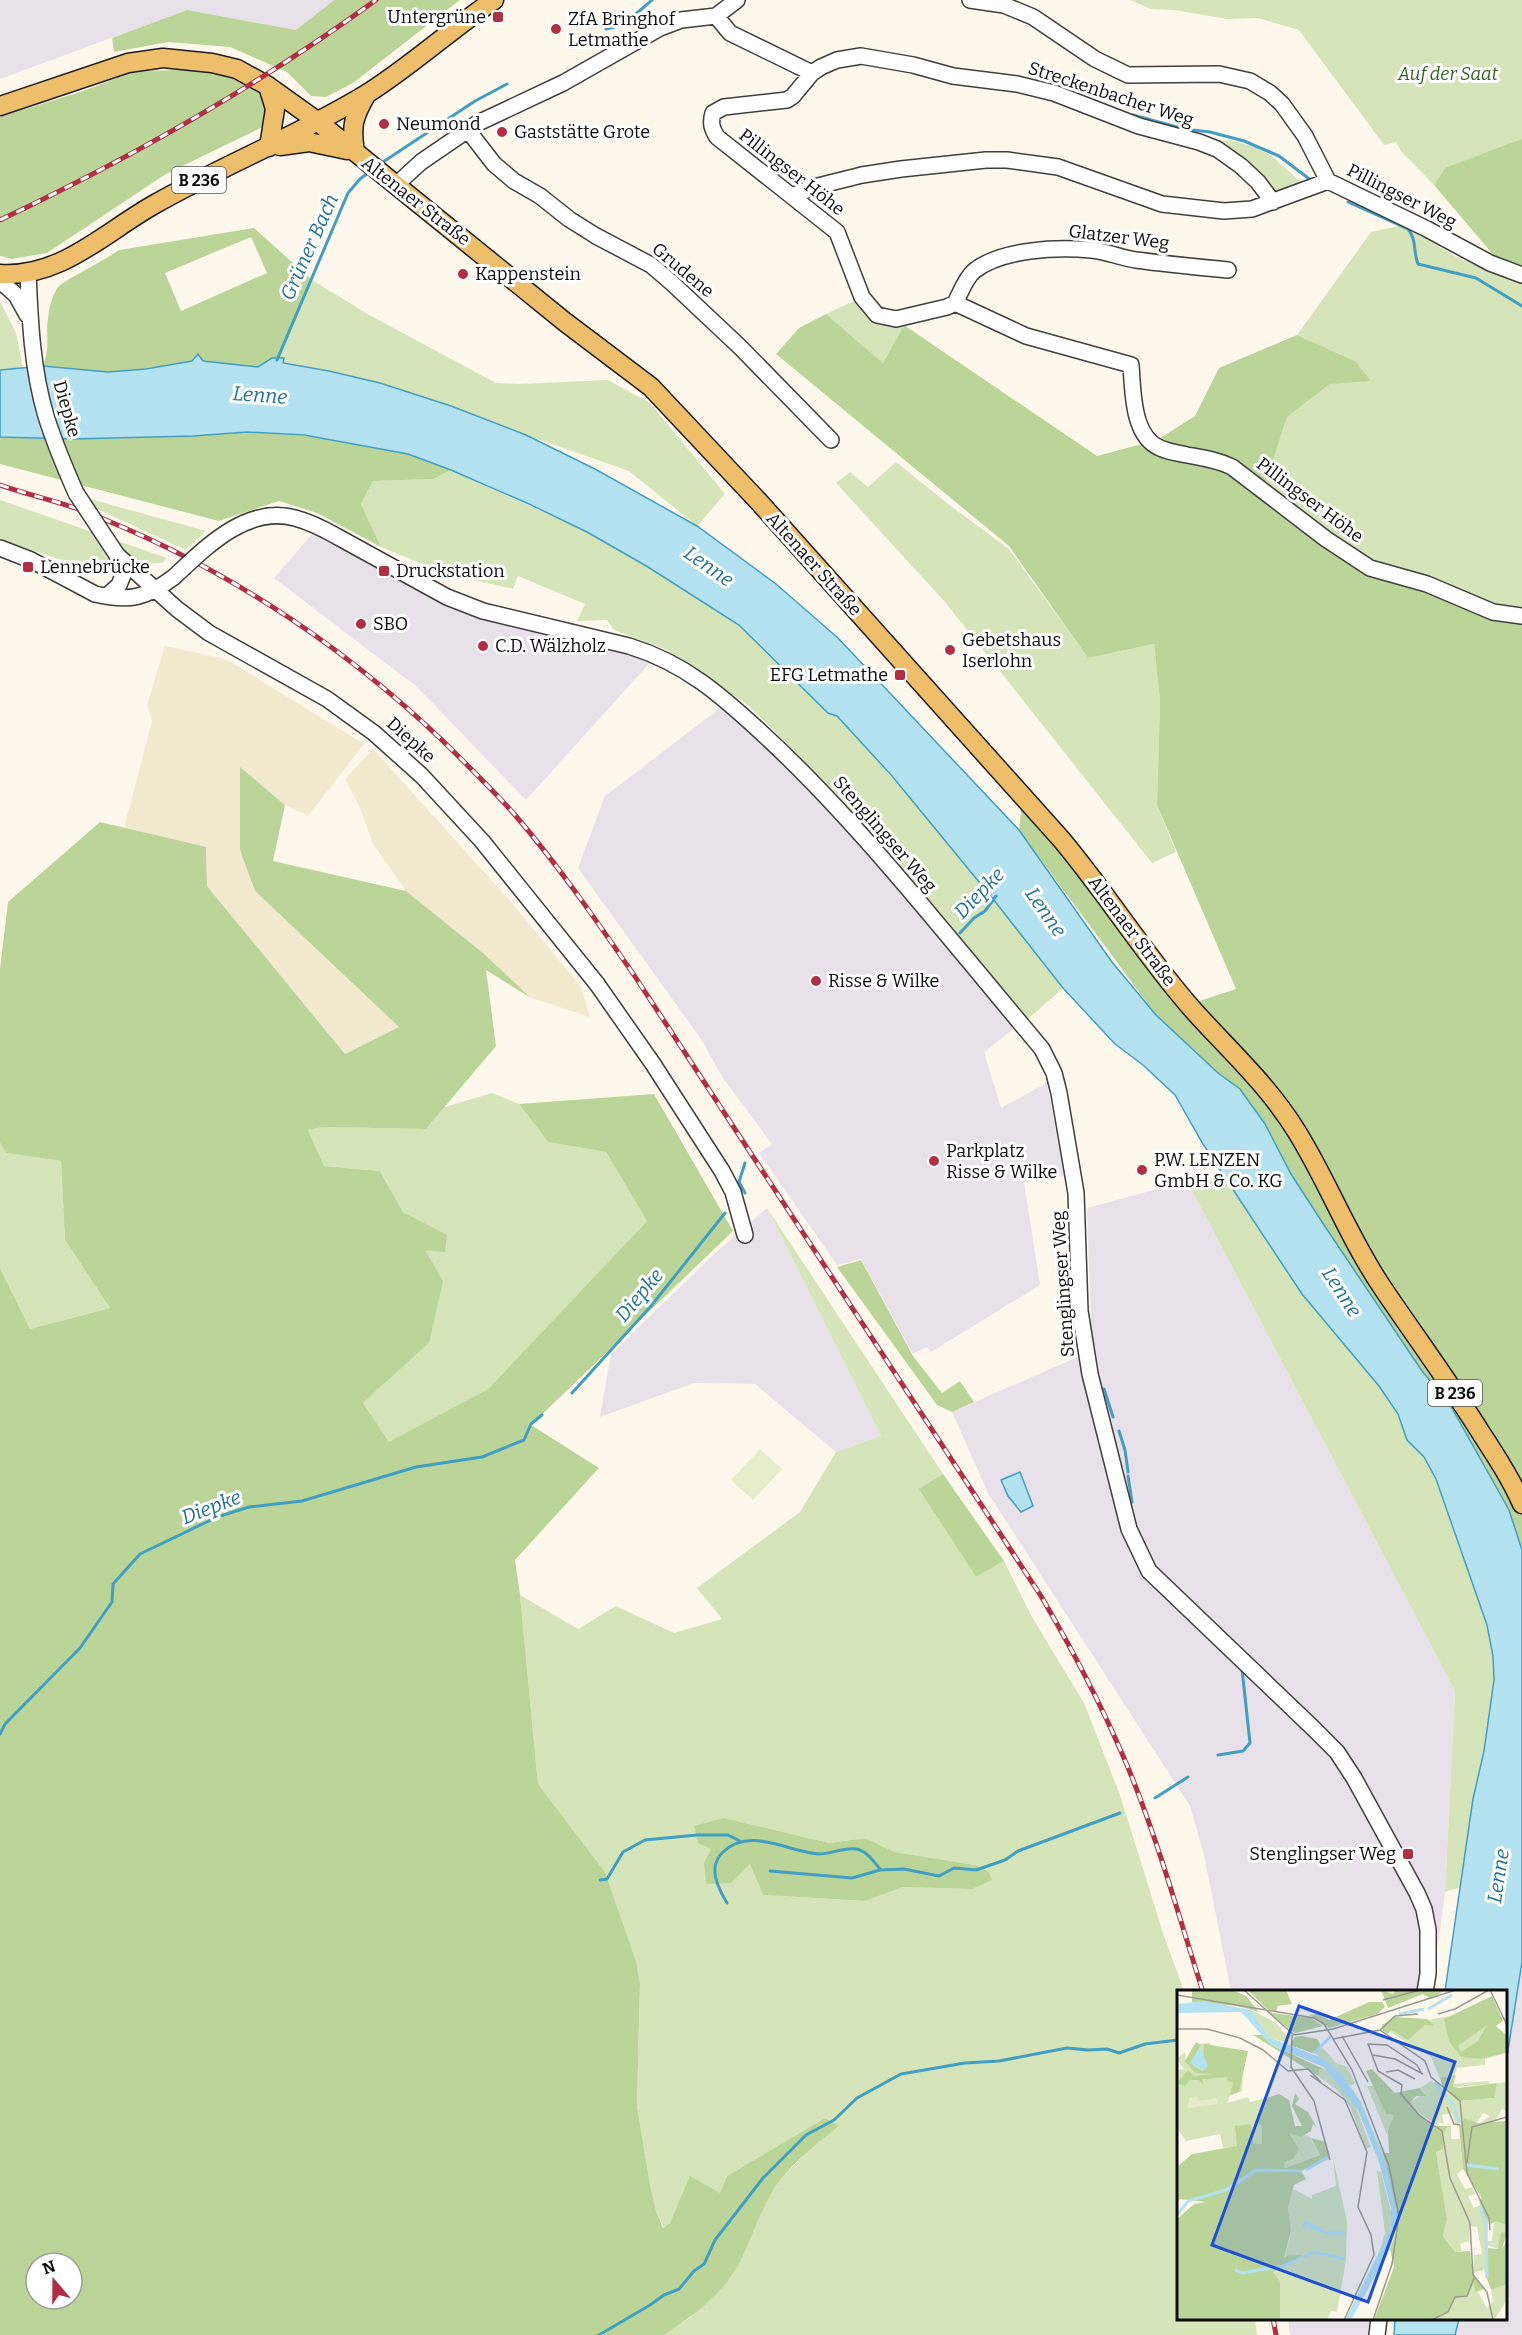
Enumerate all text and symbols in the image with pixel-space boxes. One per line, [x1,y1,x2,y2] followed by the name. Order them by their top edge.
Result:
[387,6,486,28] place label: Untergrüne
[568,8,677,51] place label: ZfA Bringhof Letmathe
[491,10,505,24] marker: Untergrüne
[549,22,563,36] marker: ZfA Bringhof Letmathe
[1025,57,1197,131] street label: Streckenbacher Weg
[1397,63,1498,85] park label: Auf der Saat
[396,113,481,135] place label: Neumond
[377,117,391,131] marker: Neumond
[514,121,650,143] place label: Gaststätte Grote
[735,124,849,220] street label: Pillingser Höhe
[495,125,509,139] marker: Gaststätte Grote
[357,152,475,250] street label: Altenaer Straße
[1344,159,1460,233] street label: Pillingser Weg
[172,167,226,193] road number: B 236
[275,190,343,304] water label: Grüner Bach
[1067,220,1171,254] street label: Glatzer Weg
[648,238,718,302] street label: Grudene
[475,263,582,285] place label: Kappenstein
[456,267,470,281] marker: Kappenstein
[48,378,86,440] street label: Diepke
[232,381,288,409] water label: Lenne
[1252,453,1368,547] street label: Pillingser Höhe
[762,508,866,620] street label: Altenaer Straße
[680,540,738,592] water label: Lenne
[40,556,150,578] place label: Lennebrücke
[21,560,35,574] marker: Lennebrücke
[396,560,505,582] place label: Druckstation
[377,564,391,578] marker: Druckstation
[373,613,408,635] place label: SBO
[354,617,368,631] marker: SBO
[962,629,1061,672] place label: Gebetshaus Iserlohn
[495,635,606,657] place label: C.D. Wälzholz
[476,639,490,653] marker: C.D. Wälzholz
[943,643,957,657] marker: Gebetshaus Iserlohn
[770,664,888,686] place label: EFG Letmathe
[893,668,907,682] marker: EFG Letmathe
[382,712,440,768] street label: Diepke
[829,771,941,897] street label: Stenglingser Weg
[949,862,1009,924] water label: Diepke
[1083,872,1181,990] street label: Altenaer Straße
[1020,883,1072,941] water label: Lenne
[828,970,939,992] place label: Risse & Wilke
[809,974,823,988] marker: Risse & Wilke
[946,1140,1057,1183] place label: Parkplatz Risse & Wilke
[1154,1149,1282,1192] place label: P.W. LENZEN GmbH & Co. KG
[927,1154,941,1168] marker: Parkplatz Risse & Wilke
[1135,1163,1149,1177] marker: P.W. LENZEN GmbH & Co. KG
[1047,1210,1079,1358] street label: Stenglingser Weg
[1317,1263,1367,1321] water label: Lenne
[610,1264,668,1326] water label: Diepke
[1428,1380,1482,1406] road number: B 236
[178,1485,244,1529] water label: Diepke
[1249,1843,1396,1865] place label: Stenglingser Weg
[1401,1847,1415,1861] marker: Stenglingser Weg
[1482,1847,1514,1905] water label: Lenne
[1177,1990,1507,2320] inset map
[24,2251,84,2311] north arrow
[40,2256,58,2278] text: N

